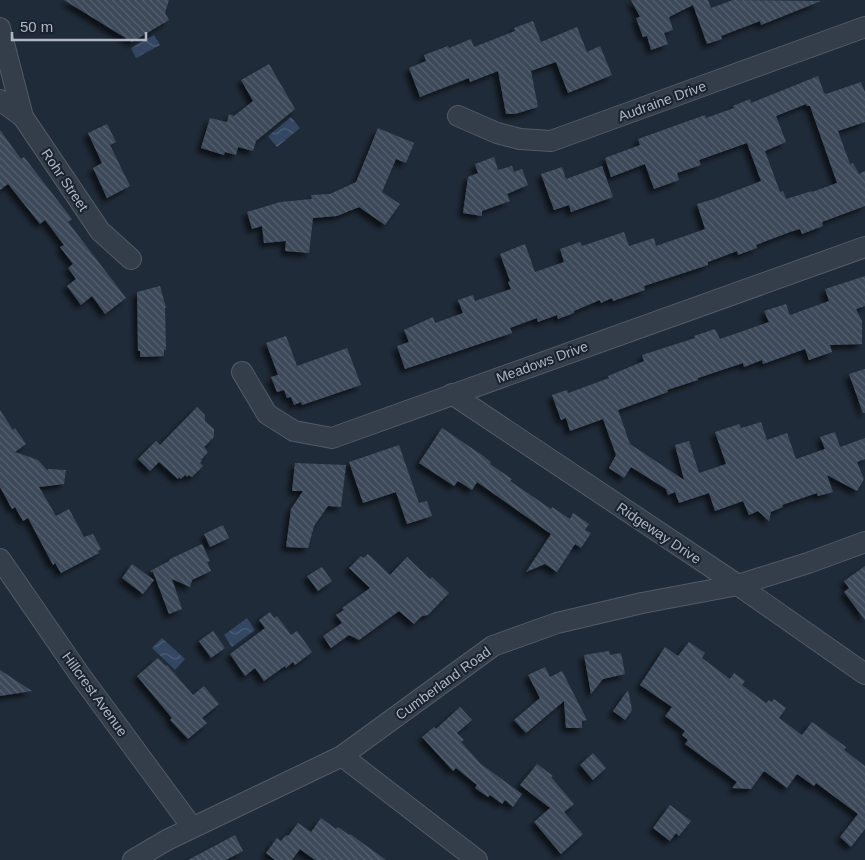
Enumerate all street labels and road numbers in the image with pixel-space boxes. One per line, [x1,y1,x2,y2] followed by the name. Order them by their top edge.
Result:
[616,78,708,124] street label: Audraine Drive
[38,146,92,214] street label: Rohr Street
[494,338,590,386] street label: Meadows Drive
[614,499,704,567] street label: Ridgeway Drive
[392,643,494,723] street label: Cumberland Road
[59,649,131,739] street label: Hillcrest Avenue

